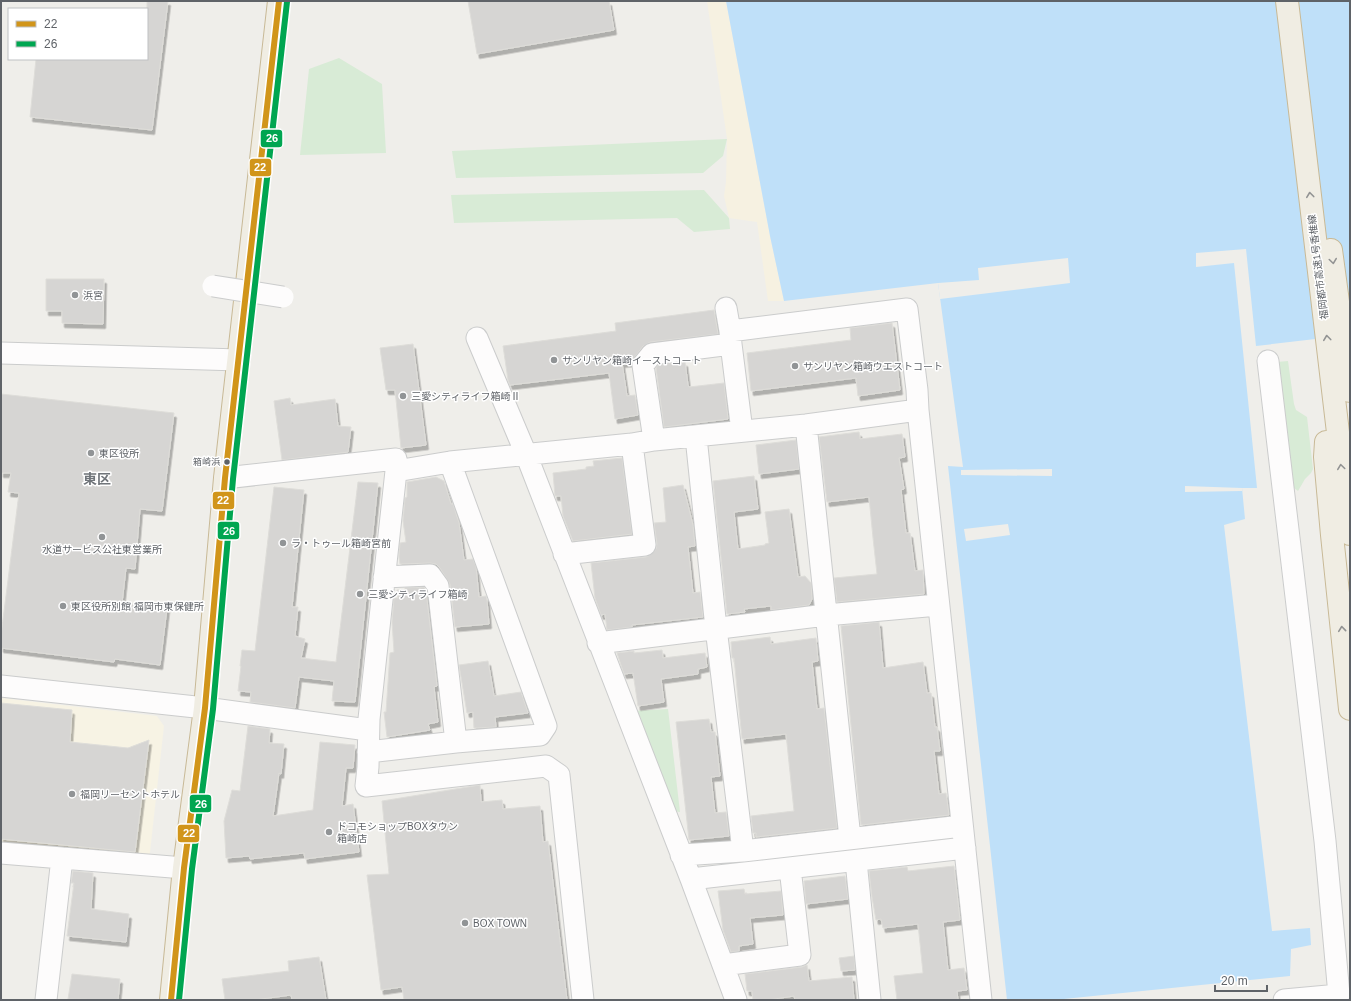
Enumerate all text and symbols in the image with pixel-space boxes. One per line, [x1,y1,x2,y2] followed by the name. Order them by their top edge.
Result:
[8,8,148,60] legend
[44,17,58,31] text: 22
[44,37,58,51] text: 26
[260,129,283,148] line badge: 26
[266,132,278,144] text: 26
[249,158,272,177] line badge: 22
[254,161,266,173] text: 22
[1305,192,1314,198] one-way arrow
[1306,214,1330,320] street label: 福岡都市高速1号香椎線
[1328,258,1337,265] one-way arrow
[70,290,80,300] marker: 浜宮
[83,290,103,301] place label: 浜宮
[1323,335,1332,341] one-way arrow
[549,355,559,365] marker: サンリヤン箱崎イーストコート
[562,355,702,366] place label: サンリヤン箱崎イーストコート
[790,361,800,371] marker: サンリヤン箱崎ウエストコート
[803,361,943,372] place label: サンリヤン箱崎ウエストコート
[398,391,408,401] marker: 三愛シティライフ箱崎Ⅱ
[411,391,520,402] place label: 三愛シティライフ箱崎Ⅱ
[86,448,96,458] marker: 東区役所
[99,448,139,459] place label: 東区役所
[193,457,221,467] place label: 箱崎浜
[222,457,232,467] marker: 箱崎浜
[1337,464,1346,471] one-way arrow
[83,471,111,487] district label: 東区
[212,491,235,510] line badge: 22
[217,494,229,506] text: 22
[217,521,240,540] line badge: 26
[223,525,235,537] text: 26
[97,532,107,542] marker: 水道サービス公社東営業所
[278,538,288,548] marker: ラ・トゥール箱崎宮前
[291,538,391,549] place label: ラ・トゥール箱崎宮前
[42,544,162,555] place label: 水道サービス公社東営業所
[355,589,365,599] marker: 三愛シティライフ箱崎
[368,589,467,600] place label: 三愛シティライフ箱崎
[58,601,68,611] marker: 東区役所別館 福岡市東保健所
[71,601,204,612] place label: 東区役所別館 福岡市東保健所
[1337,626,1346,632] one-way arrow
[67,789,77,799] marker: 福岡リーセントホテル
[80,789,180,800] place label: 福岡リーセントホテル
[189,794,212,813] line badge: 26
[195,798,207,810] text: 26
[337,821,458,844] place label: ドコモショップBOXタウン 箱崎店
[177,824,200,843] line badge: 22
[183,827,195,839] text: 22
[324,827,334,837] marker: ドコモショップBOXタウン 箱崎店
[460,918,470,928] marker: BOX TOWN
[473,918,527,929] place label: BOX TOWN
[1215,967,1267,993] scale bar
[1221,974,1248,988] text: 20 m

